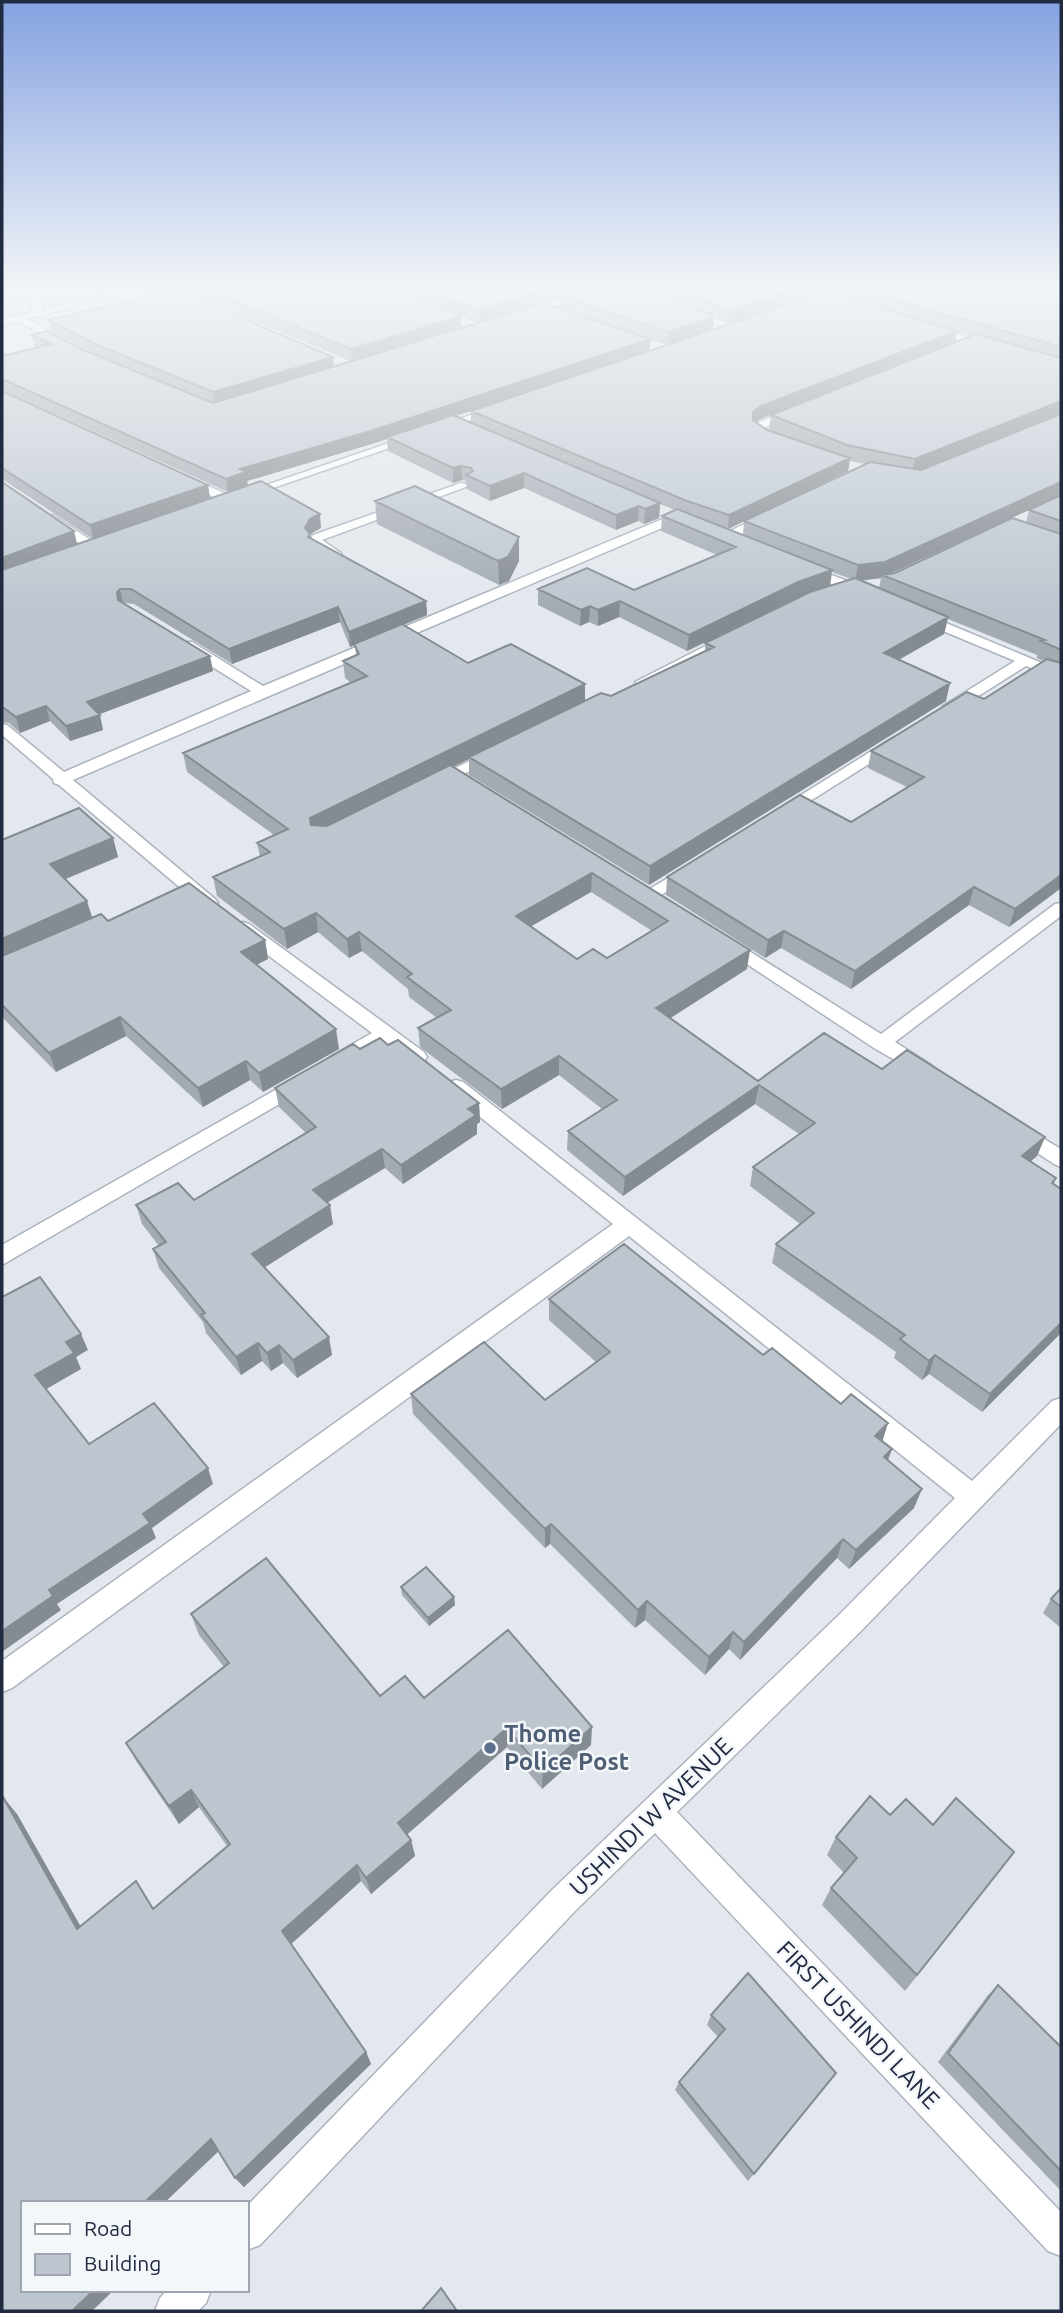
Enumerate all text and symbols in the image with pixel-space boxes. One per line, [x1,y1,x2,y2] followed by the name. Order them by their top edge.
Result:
[504,1720,629,1775] place label: Thome Police Post
[564,1732,737,1901] street label: USHINDI W AVENUE
[482,1740,498,1756] marker: Thome Police Post
[772,1936,945,2114] street label: FIRST USHINDI LANE
[21,2201,248,2292] legend
[84,2216,132,2240] text: Road
[84,2251,161,2275] text: Building

